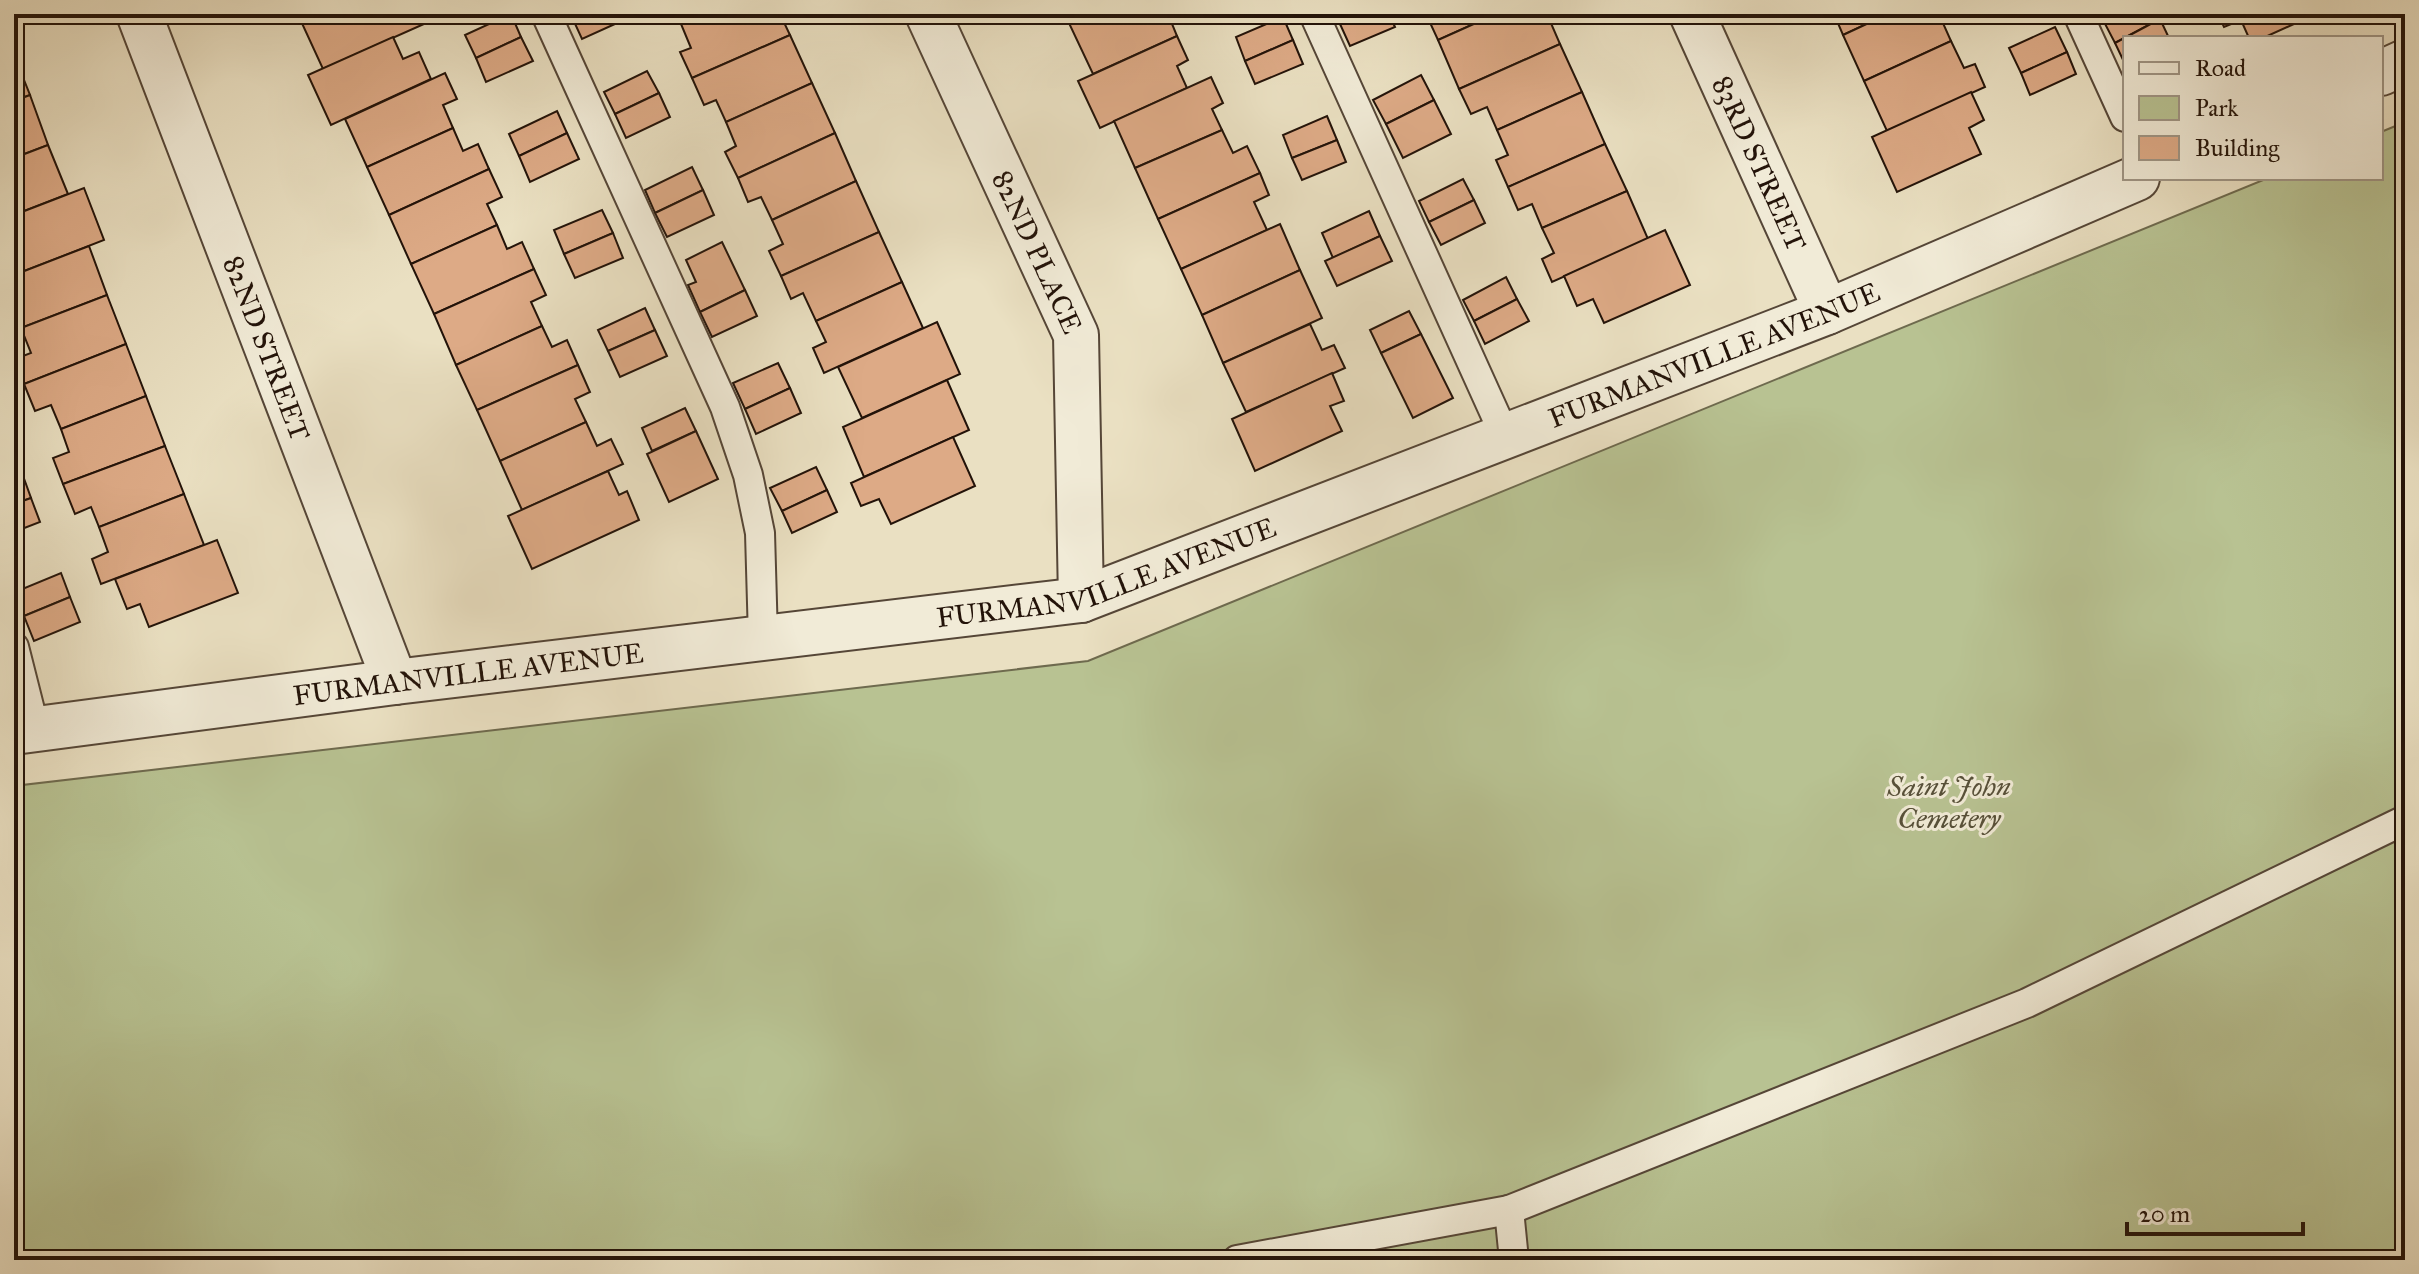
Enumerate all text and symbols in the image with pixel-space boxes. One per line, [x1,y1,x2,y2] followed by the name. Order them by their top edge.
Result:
[2123,36,2383,180] legend
[2195,53,2246,83] text: Road
[1705,70,1814,256] street label: 83RD STREET
[2195,93,2239,123] text: Park
[2195,133,2280,163] text: Building
[985,165,1090,339] street label: 82ND PLACE
[216,251,318,446] street label: 82ND STREET
[1543,274,1885,435] street label: FURMANVILLE AVENUE
[934,509,1281,635] street label: FURMANVILLE AVENUE
[291,635,645,713] street label: FURMANVILLE AVENUE
[1886,769,2011,836] park label: Saint John Cemetery
[2127,1186,2303,1236] scale bar
[2139,1199,2190,1229] text: 20 m

